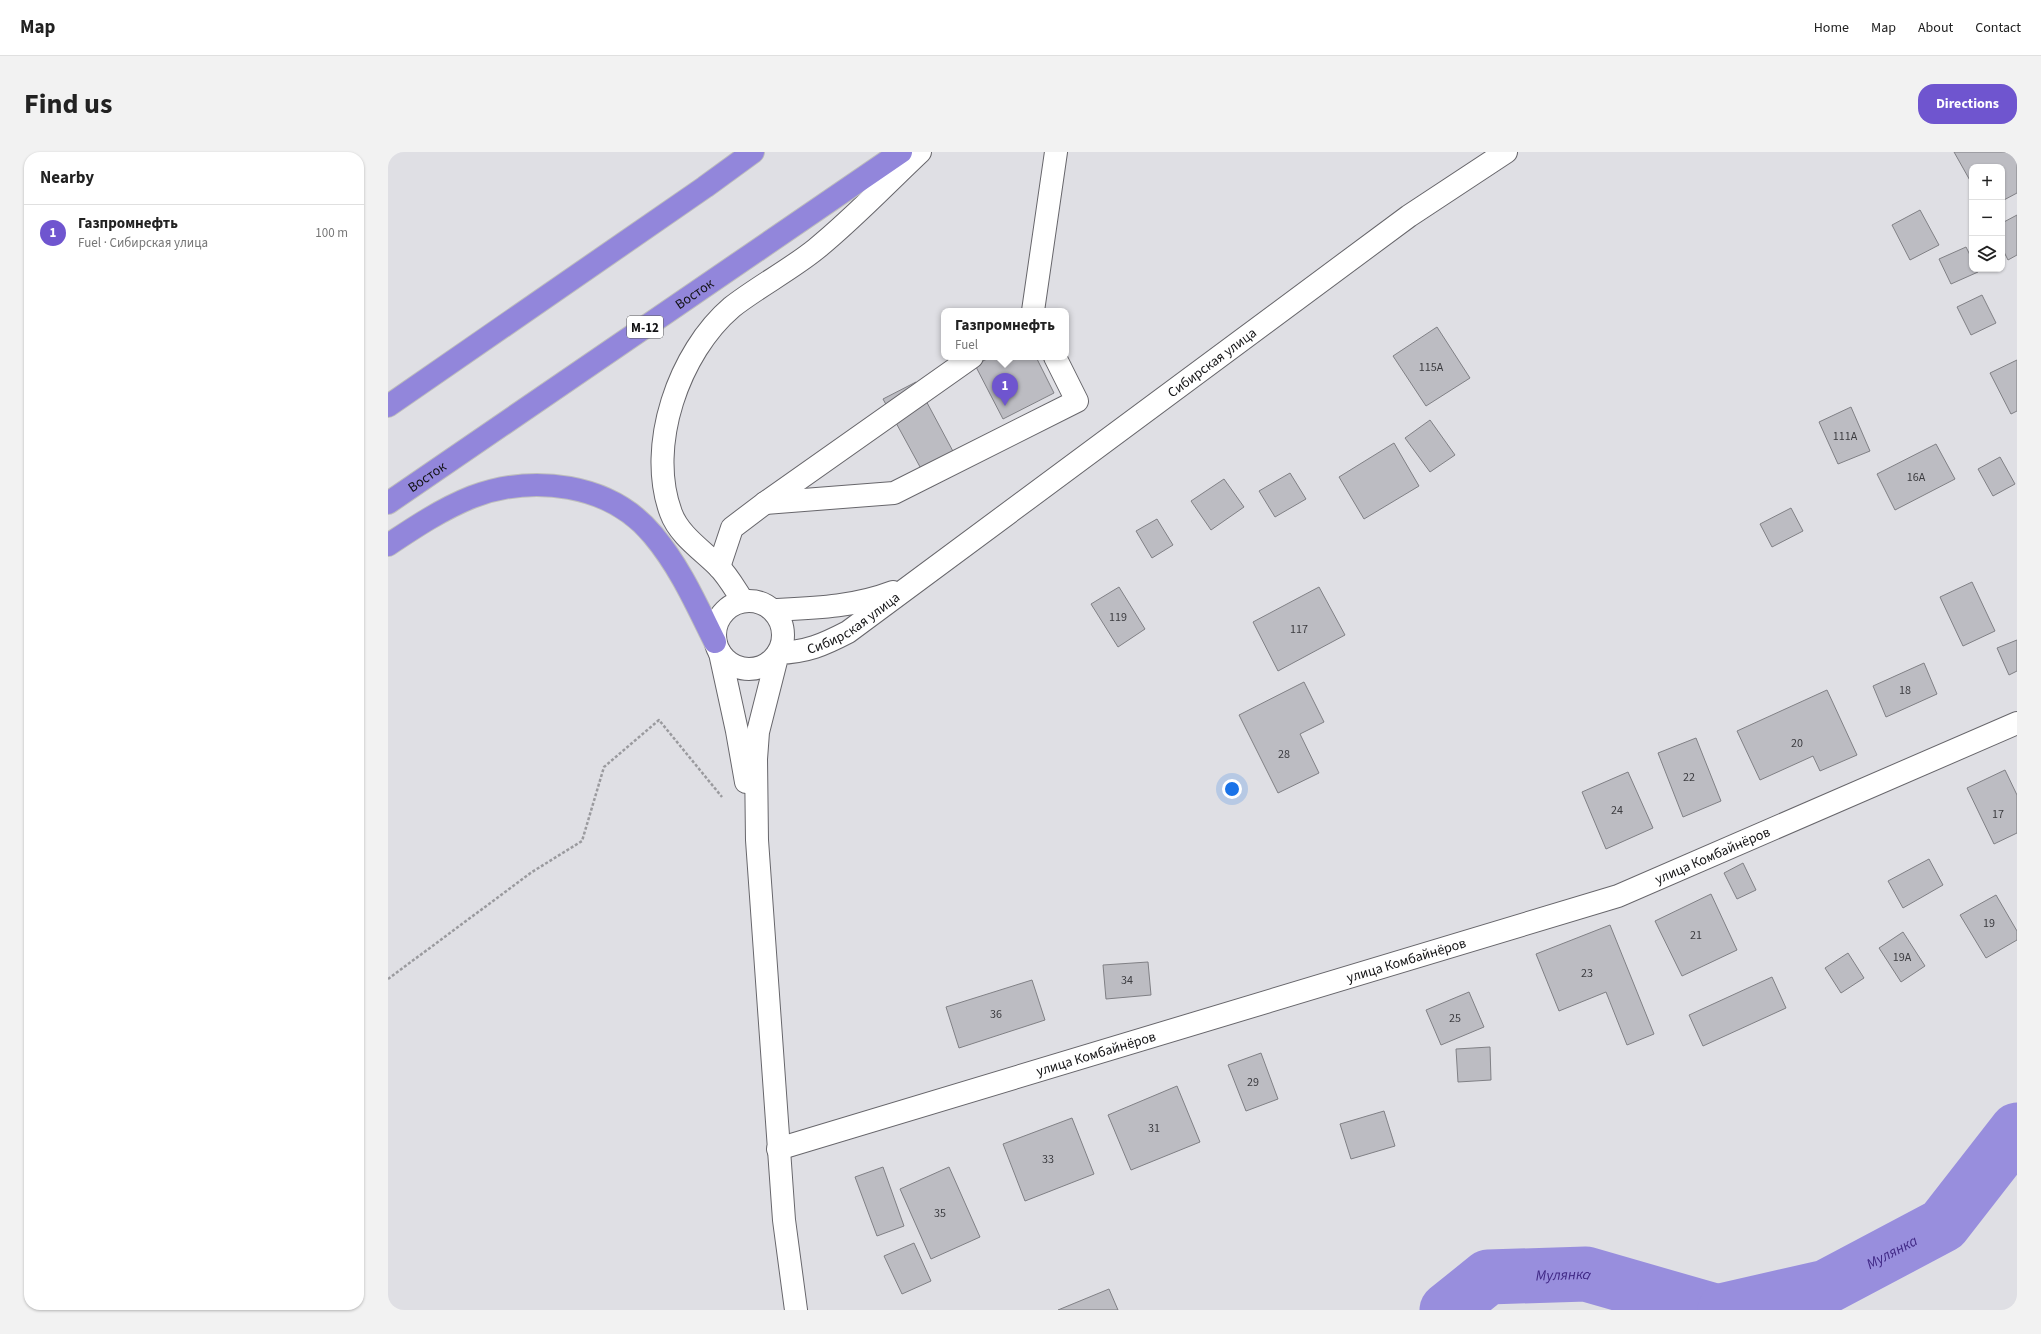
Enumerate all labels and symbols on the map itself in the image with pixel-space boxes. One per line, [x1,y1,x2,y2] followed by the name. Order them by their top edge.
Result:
[671,274,718,315] street label: Восток
[627,316,663,338] road number: М-12
[1164,323,1261,403] street label: Сибирская улица
[1419,359,1444,376] house number: 115А
[992,373,1018,406] pin: 1
[1833,428,1858,445] house number: 111А
[404,457,451,498] street label: Восток
[1907,469,1926,486] house number: 16А
[805,588,904,660] street label: Сибирская улица
[1109,609,1127,626] house number: 119
[1290,621,1308,638] house number: 117
[1899,682,1911,699] house number: 18
[1791,735,1803,752] house number: 20
[1278,746,1290,763] house number: 28
[1683,769,1695,786] house number: 22
[1222,779,1242,799] your location
[1611,802,1623,819] house number: 24
[1992,806,2004,823] house number: 17
[1652,822,1773,890] street label: улица Комбайнёров
[1983,915,1995,932] house number: 19
[1690,927,1702,944] house number: 21
[1344,933,1469,988] street label: улица Комбайнёров
[1893,949,1912,966] house number: 19А
[1581,965,1593,982] house number: 23
[1121,972,1133,989] house number: 34
[990,1006,1002,1023] house number: 36
[1449,1010,1461,1027] house number: 25
[1034,1027,1158,1082] street label: улица Комбайнёров
[1247,1074,1259,1091] house number: 29
[1148,1120,1160,1137] house number: 31
[1042,1151,1054,1168] house number: 33
[934,1205,946,1222] house number: 35
[1863,1230,1921,1275] water label: Мулянка
[1535,1264,1594,1287] water label: Мулянка

